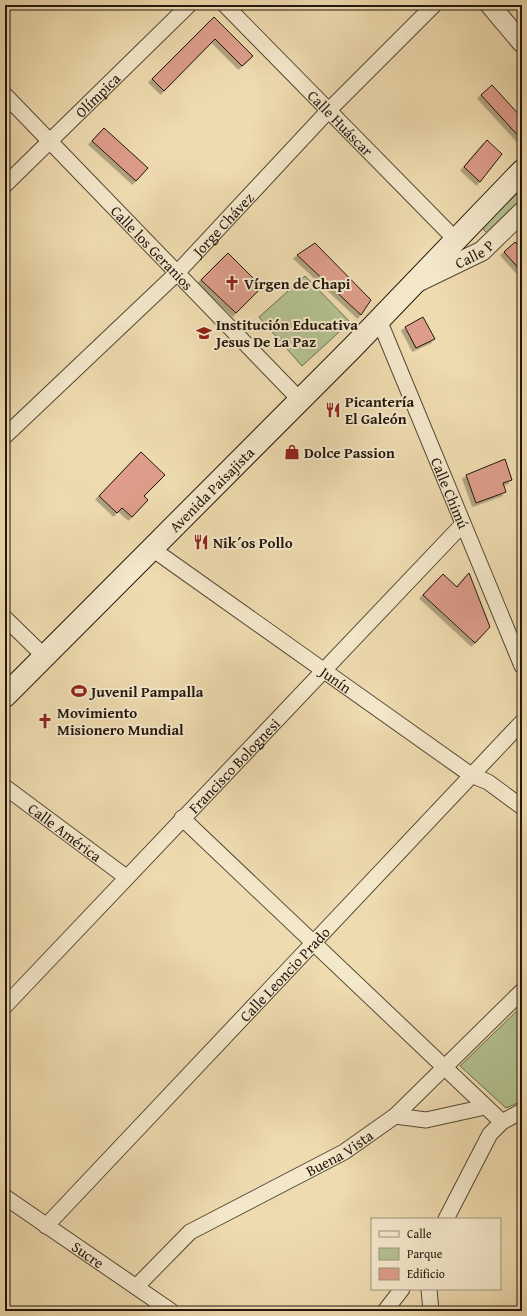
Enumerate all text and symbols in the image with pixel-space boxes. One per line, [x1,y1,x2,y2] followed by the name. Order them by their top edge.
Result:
[70,68,125,122] street label: Olímpica
[303,85,378,160] street label: Calle Huáscar
[186,187,258,262] street label: Jorge Chávez
[106,200,198,294] street label: Calle los Geranios
[451,234,499,273] street label: Calle P
[244,273,351,294] place label: Vírgen de Chapi
[223,274,241,292] church icon: Vírgen de Chapi
[213,314,358,352] place label: Institución Educativa Jesus De La Paz
[195,324,213,342] school or university icon: Institución Educativa Jesus De La Paz
[345,391,414,429] place label: Picantería El Galeón
[324,401,342,419] restaurant icon: Picantería El Galeón
[164,442,258,537] street label: Avenida Paisajista
[304,442,395,463] place label: Dolce Passion
[283,443,301,461] shop icon: Dolce Passion
[426,454,475,532] street label: Calle Chimú
[213,532,293,553] place label: Nik´os Pollo
[192,533,210,551] restaurant icon: Nik´os Pollo
[315,660,357,698] street label: Junín
[88,681,204,702] place label: Juvenil Pampalla
[70,682,88,700] sports icon: Juvenil Pampalla
[57,702,184,740] place label: Movimiento Misionero Mundial
[36,712,54,730] church icon: Movimiento Misionero Mundial
[183,713,284,818] street label: Francisco Bolognesi
[24,797,106,866] street label: Calle América
[234,921,334,1026] street label: Calle Leoncio Prado
[302,1124,377,1181] street label: Buena Vista
[371,1218,501,1290] legend
[407,1225,432,1242] text: Calle
[68,1236,109,1273] street label: Sucre
[407,1245,443,1262] text: Parque
[407,1265,445,1282] text: Edificio

